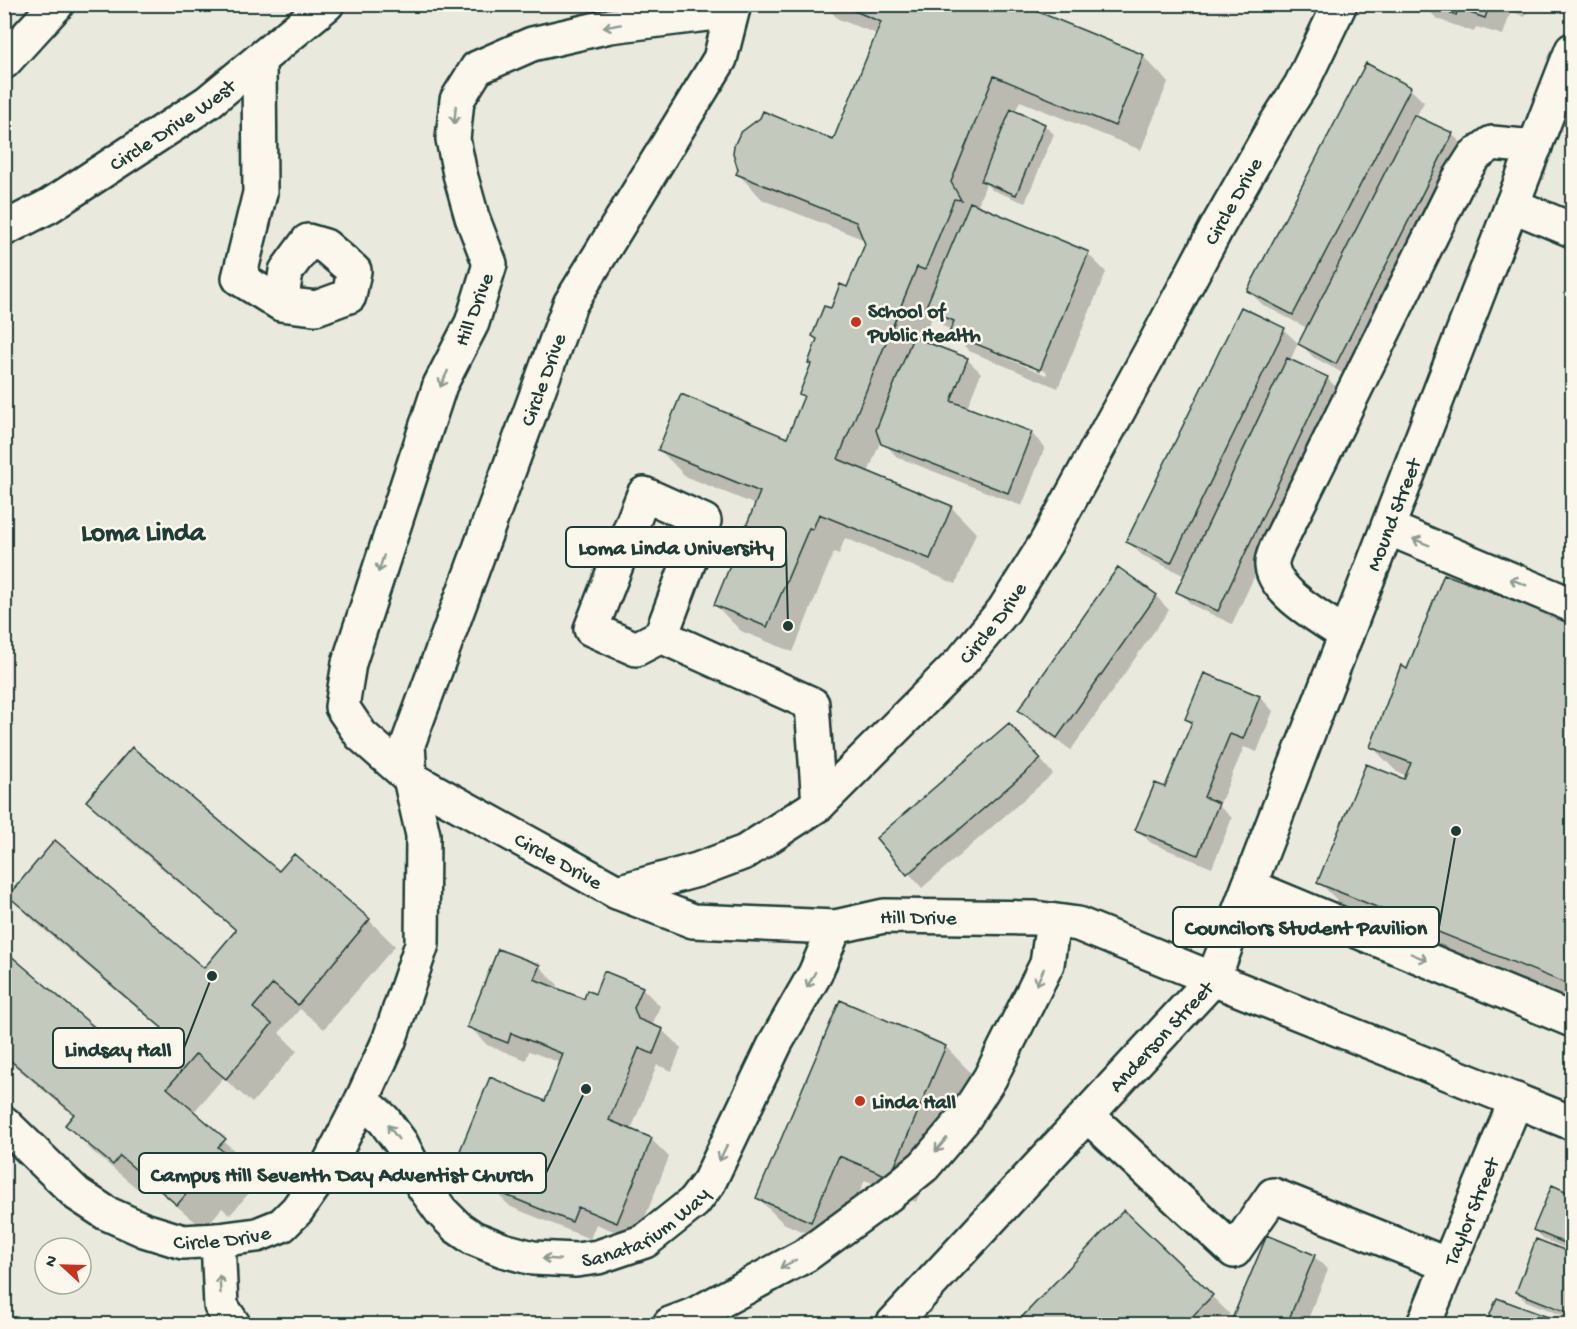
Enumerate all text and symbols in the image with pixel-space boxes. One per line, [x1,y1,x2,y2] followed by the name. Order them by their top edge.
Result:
[602,21,622,32] one-way arrow
[106,74,244,179] street label: Circle Drive West
[449,105,460,125] one-way arrow
[1201,153,1271,250] street label: Circle Drive
[451,269,502,350] street label: Hill Drive
[867,301,981,350] place label: School of Public Health
[849,315,863,329] marker: School of Public Health
[517,330,574,430] street label: Circle Drive
[437,370,449,388] one-way arrow
[1363,454,1430,575] street label: Mound Street
[81,519,207,551] district label: Loma Linda
[566,527,786,567] callout: Loma Linda University
[1412,536,1430,547] one-way arrow
[578,537,774,563] text: Loma Linda University
[375,554,386,573] one-way arrow
[1510,576,1528,587] one-way arrow
[955,578,1035,671] street label: Circle Drive
[509,829,607,898] street label: Circle Drive
[880,907,958,933] street label: Hill Drive
[1173,907,1439,947] callout: Councilors Student Pavilion
[1184,917,1428,943] text: Councilors Student Pavilion
[1410,952,1428,963] one-way arrow
[1034,968,1046,986] one-way arrow
[805,970,816,988] one-way arrow
[1105,976,1222,1099] street label: Anderson Street
[53,1028,184,1068] callout: Lindsay Hall
[65,1039,172,1065] text: Lindsay Hall
[872,1092,956,1117] place label: Linda Hall
[853,1094,867,1108] marker: Linda Hall
[387,1125,399,1141] one-way arrow
[935,1137,948,1153] one-way arrow
[716,1144,728,1162] one-way arrow
[139,1153,546,1193] callout: Campus Hill Seventh Day Adventist Church
[1440,1153,1508,1271] street label: Taylor Street
[150,1164,534,1190] text: Campus Hill Seventh Day Adventist Church
[580,1184,716,1275] street label: Sanatarium Way
[169,1221,276,1258] street label: Circle Drive
[33,1236,93,1296] north arrow
[42,1253,63,1270] text: N
[542,1253,561,1264] one-way arrow
[780,1259,798,1270] one-way arrow
[215,1274,226,1294] one-way arrow

